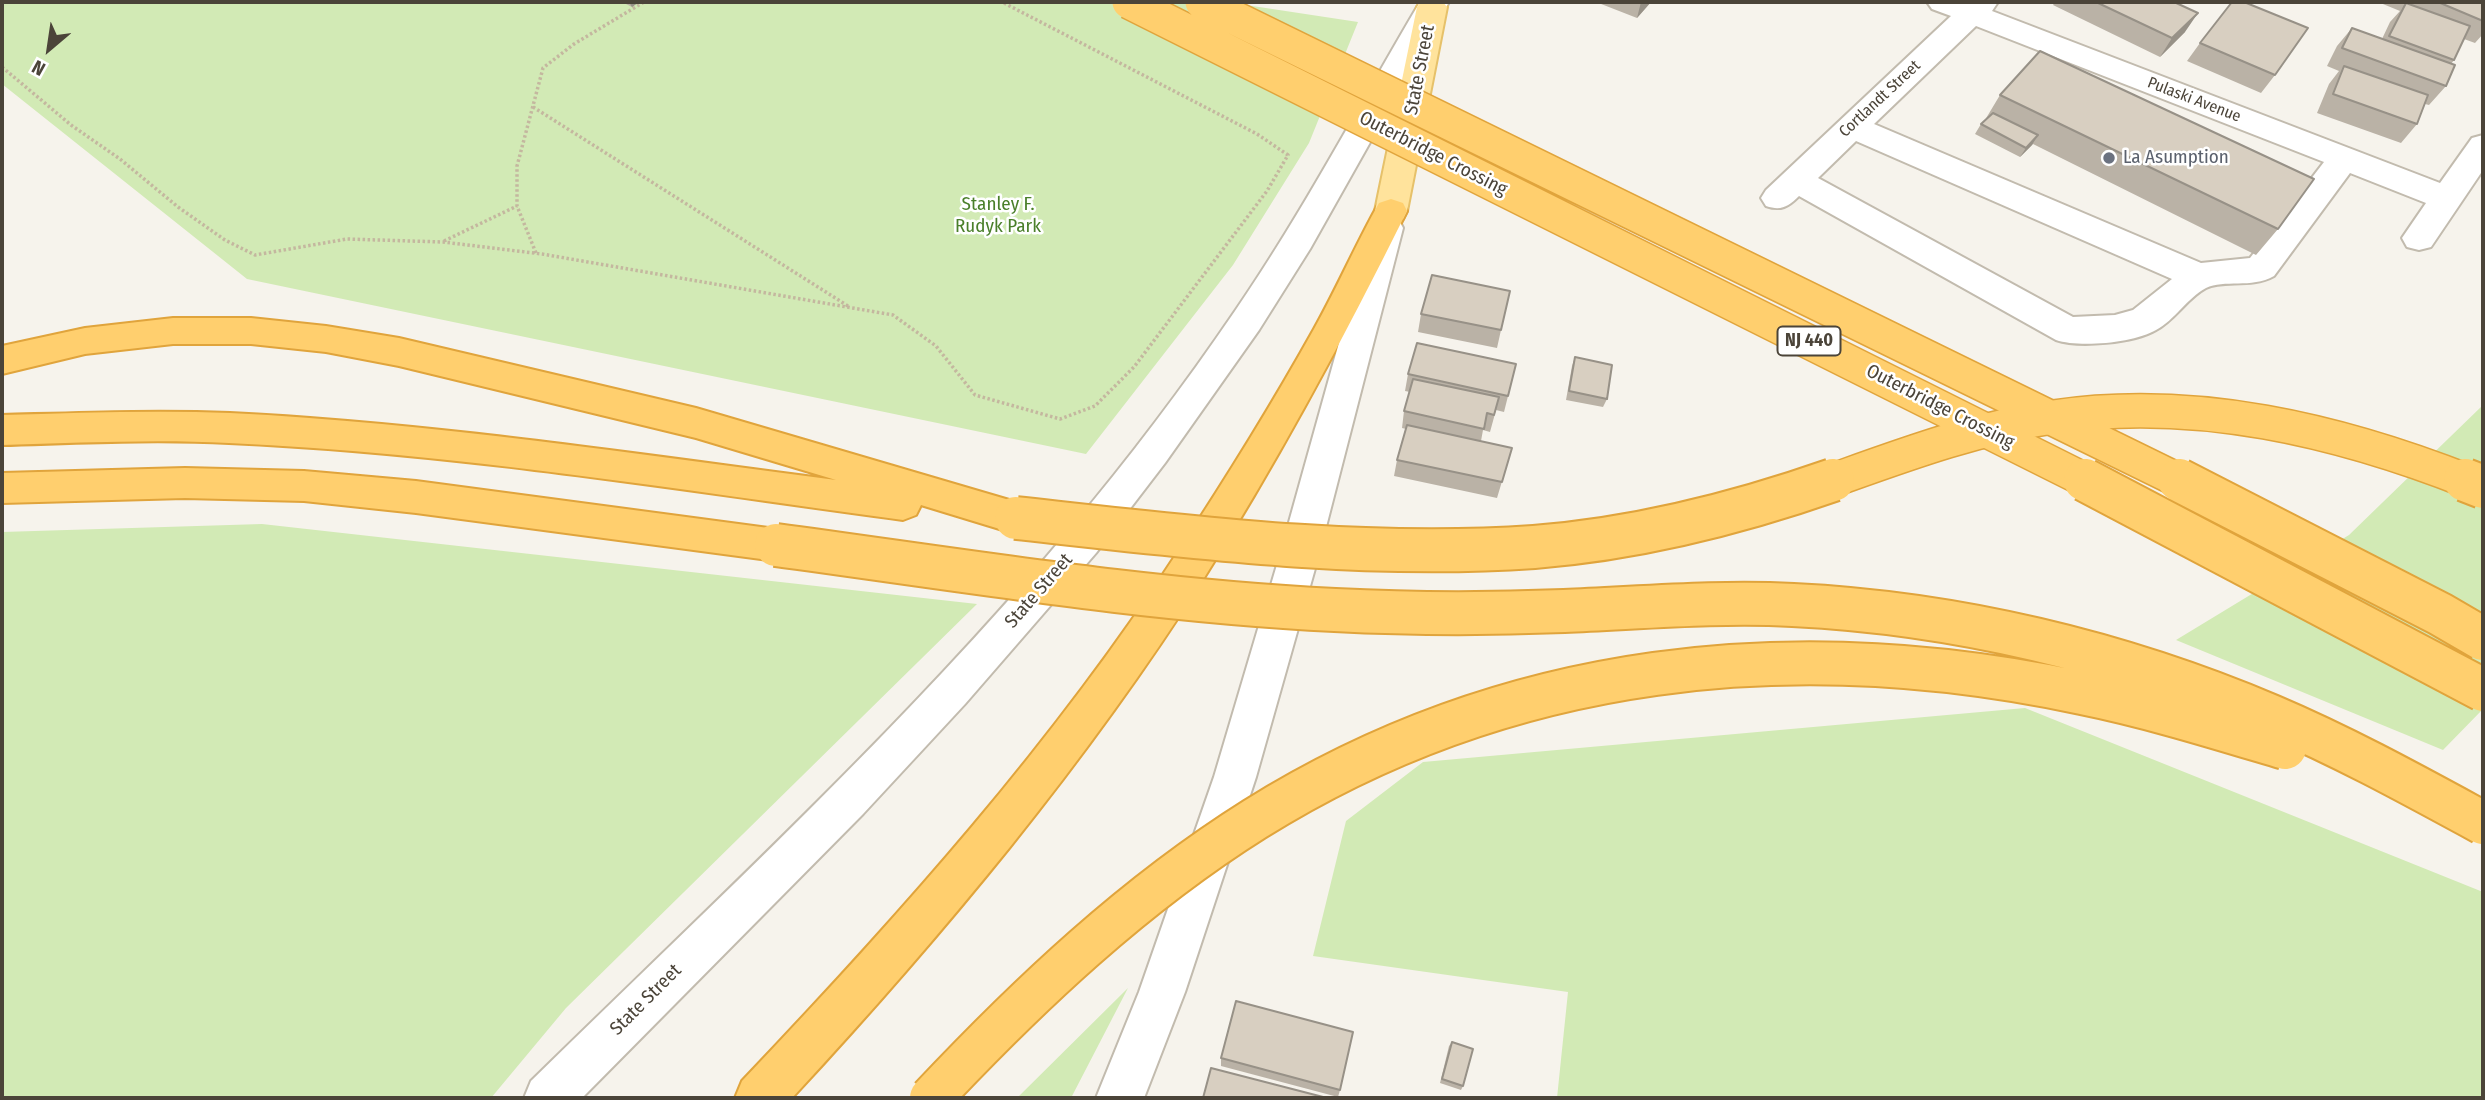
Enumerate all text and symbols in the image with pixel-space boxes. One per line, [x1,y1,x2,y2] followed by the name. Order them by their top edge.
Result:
[14,14,84,84] north arrow
[1400,23,1440,117] street label: State Street
[28,55,49,81] text: N
[1835,56,1925,142] street label: Cortlandt Street
[2145,73,2243,127] street label: Pulaski Avenue
[1355,107,1511,201] street label: Outerbridge Crossing
[2123,147,2229,169] place label: La Asumption
[2101,150,2117,166] marker: La Asumption
[955,194,1041,238] park label: Stanley F. Rudyk Park
[1778,326,1840,356] road number: NJ 440
[1862,360,2018,454] street label: Outerbridge Crossing
[1000,549,1078,633] street label: State Street
[606,960,686,1040] street label: State Street

